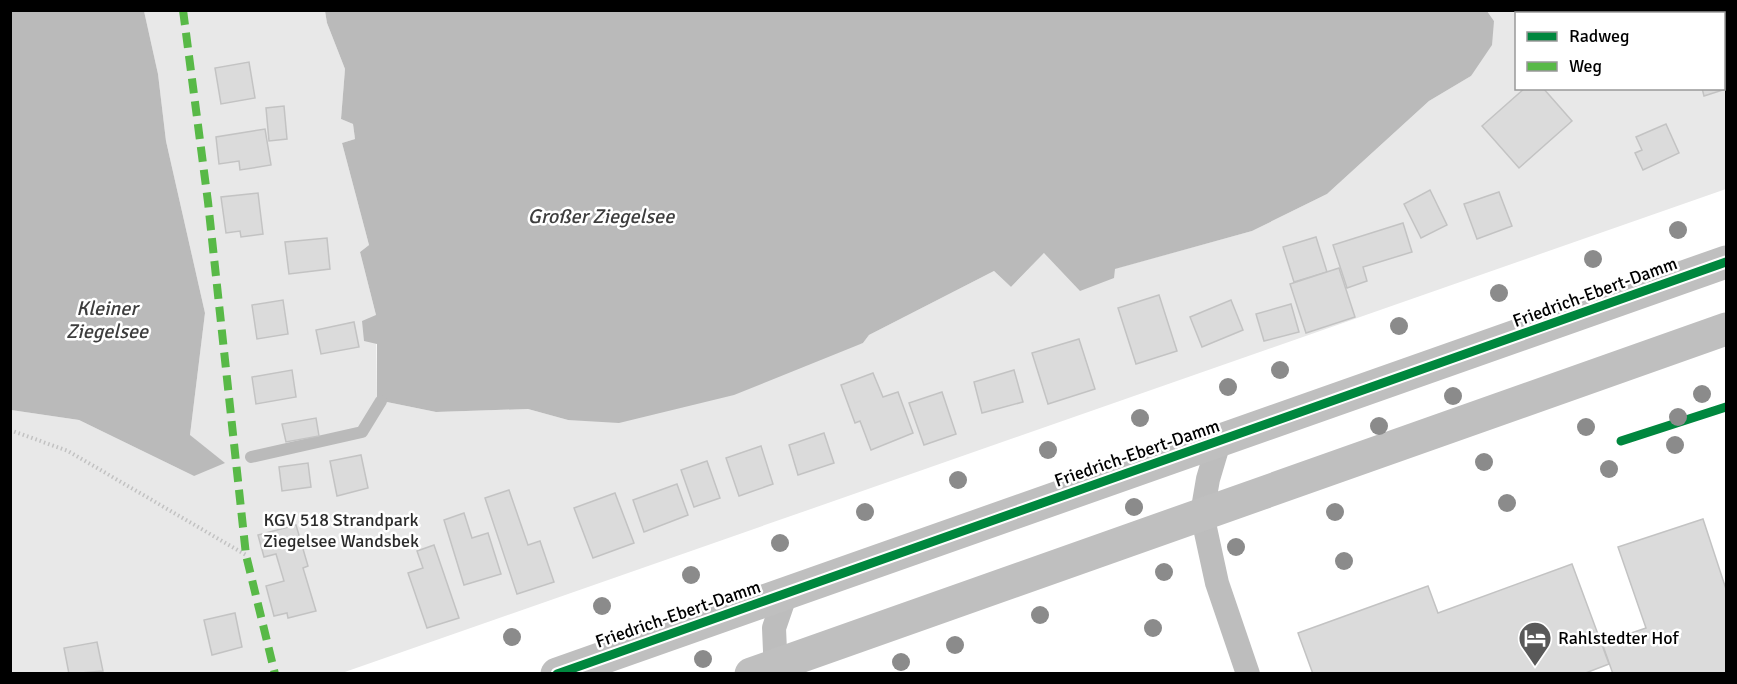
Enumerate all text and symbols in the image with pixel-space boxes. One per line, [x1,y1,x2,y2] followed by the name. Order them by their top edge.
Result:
[1515,12,1725,90] legend
[1569,25,1630,47] text: Radweg
[1569,55,1602,77] text: Weg
[528,204,675,229] water label: Großer Ziegelsee
[1510,252,1680,332] street label: Friedrich-Ebert-Damm
[66,296,149,344] water label: Kleiner Ziegelsee
[1051,414,1223,492] street label: Friedrich-Ebert-Damm
[263,509,419,552] park label: KGV 518 Strandpark Ziegelsee Wandsbek
[592,575,764,653] street label: Friedrich-Ebert-Damm
[1517,620,1553,667] hotel icon: Rahlstedter Hof
[1558,627,1680,649] place label: Rahlstedter Hof

